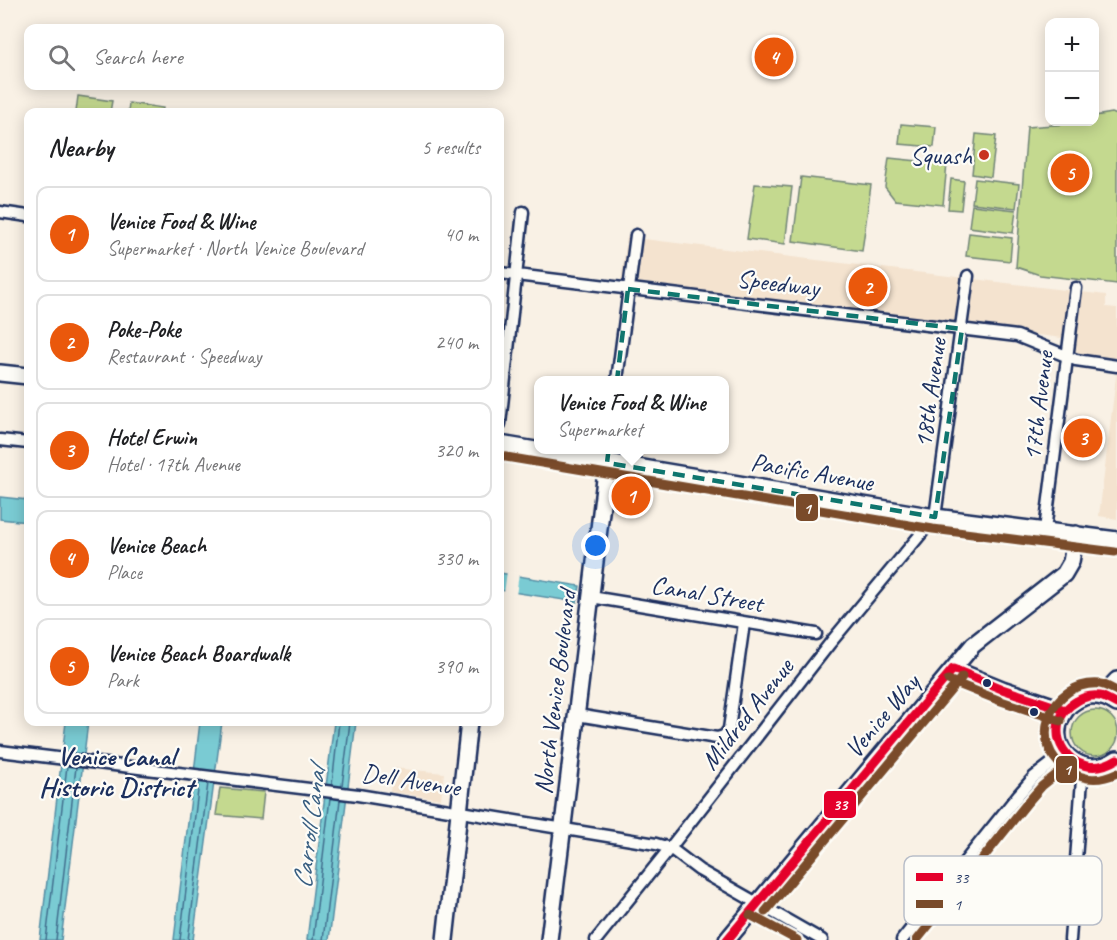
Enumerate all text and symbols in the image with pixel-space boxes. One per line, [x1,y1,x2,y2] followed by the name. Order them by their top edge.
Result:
[1045,18,1099,126] map controls
[1045,18,1099,72] button: +
[24,24,504,90] search box
[754,34,794,80] pin: 4
[45,41,78,74] icon: search
[93,43,183,71] text: Search here
[1045,72,1099,126] button: −
[48,131,113,164] text: Nearby
[421,135,480,160] text: 5 results
[910,139,973,172] place label: Squash
[977,148,991,162] marker: Squash
[1050,150,1090,195] pin: 5
[107,208,255,236] text: Venice Food & Wine
[65,222,74,247] text: 1
[444,222,478,247] text: 40 m
[107,236,363,261] text: Supermarket · North Venice Boulevard
[735,262,823,305] street label: Speedway
[848,264,888,310] pin: 2
[107,316,181,344] text: Poke-Poke
[65,330,74,355] text: 2
[435,330,478,355] text: 240 m
[906,335,954,450] street label: 18th Avenue
[107,344,261,369] text: Restaurant · Speedway
[1015,348,1061,463] street label: 17th Avenue
[534,376,729,454] popup
[557,389,706,417] text: Venice Food & Wine
[1064,416,1102,460] pin: 3
[557,417,642,442] text: Supermarket
[107,424,197,452] text: Hotel Erwin
[65,438,74,463] text: 3
[435,438,478,463] text: 320 m
[748,445,877,499] street label: Pacific Avenue
[107,452,240,477] text: Hotel · 17th Avenue
[612,474,650,518] pin: 1
[795,493,819,522] line badge: 1
[803,499,812,519] text: 1
[581,531,610,560] your location
[107,532,206,560] text: Venice Beach
[65,546,74,571] text: 4
[435,546,478,571] text: 330 m
[107,560,142,585] text: Place
[649,568,768,620] street label: Canal Street
[526,584,584,796] street label: North Venice Boulevard
[107,640,290,668] text: Venice Beach Boardwalk
[693,650,802,776] street label: Mildred Avenue
[65,654,74,679] text: 5
[435,654,478,679] text: 390 m
[837,666,928,765] street label: Venice Way
[107,668,139,693] text: Park
[981,677,993,689] unlabelled marker
[1028,706,1040,718] unlabelled marker
[39,739,197,804] district label: Venice Canal Historic District
[1055,755,1078,784] line badge: 1
[360,756,465,804] street label: Dell Avenue
[285,757,334,890] water label: Carroll Canal
[1063,760,1072,780] text: 1
[823,790,857,819] line badge: 33
[833,795,849,815] text: 33
[904,856,1102,925] legend
[954,868,970,888] text: 33
[954,895,962,915] text: 1

